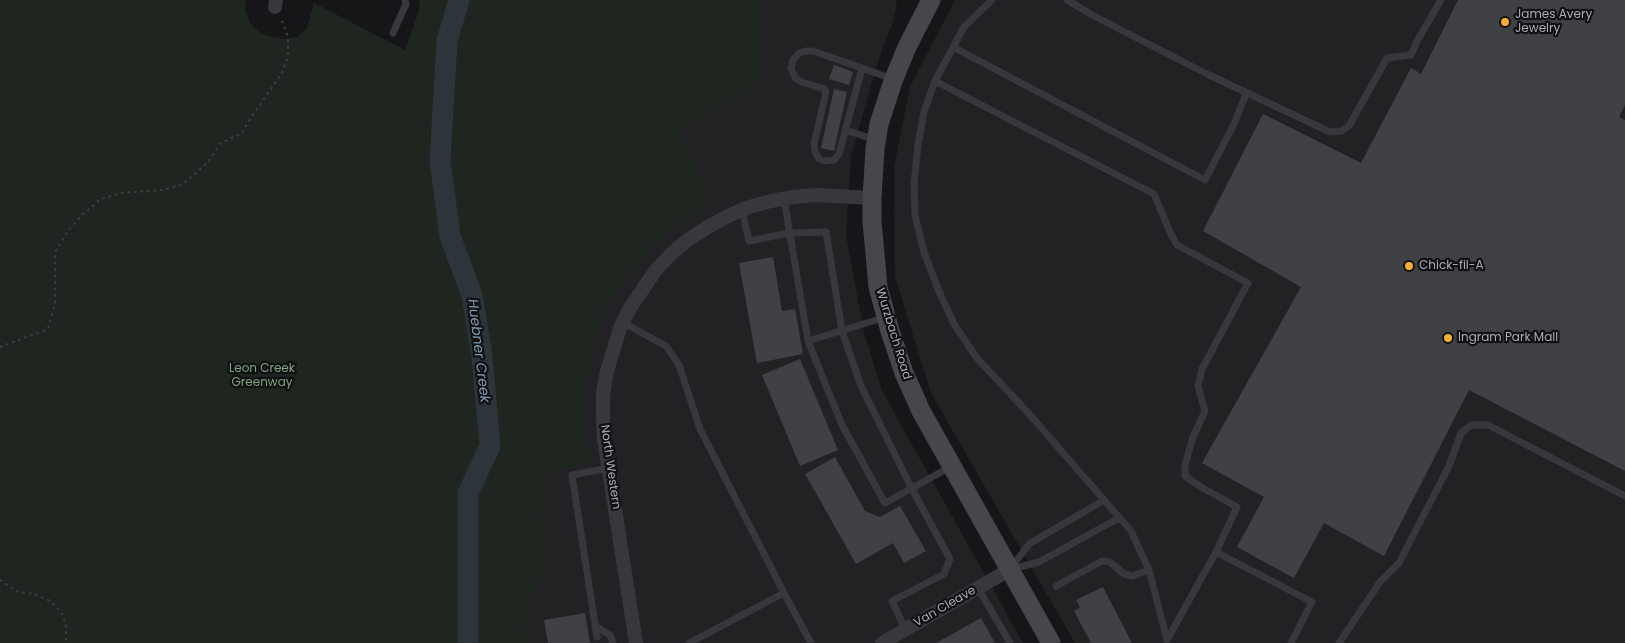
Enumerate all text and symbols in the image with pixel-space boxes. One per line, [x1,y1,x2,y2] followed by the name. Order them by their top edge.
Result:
[1515,8,1592,36] place label: James Avery Jewelry
[1499,16,1511,28] marker: James Avery Jewelry
[1419,259,1484,273] place label: Chick-fil-A
[1403,260,1415,272] marker: Chick-fil-A
[872,287,914,381] street label: Wurzbach Road
[463,298,493,404] water label: Huebner Creek
[1458,331,1558,345] place label: Ingram Park Mall
[1442,332,1454,344] marker: Ingram Park Mall
[229,362,295,390] park label: Leon Creek Greenway
[597,424,623,510] street label: North Western
[912,584,978,630] street label: Van Cleave

